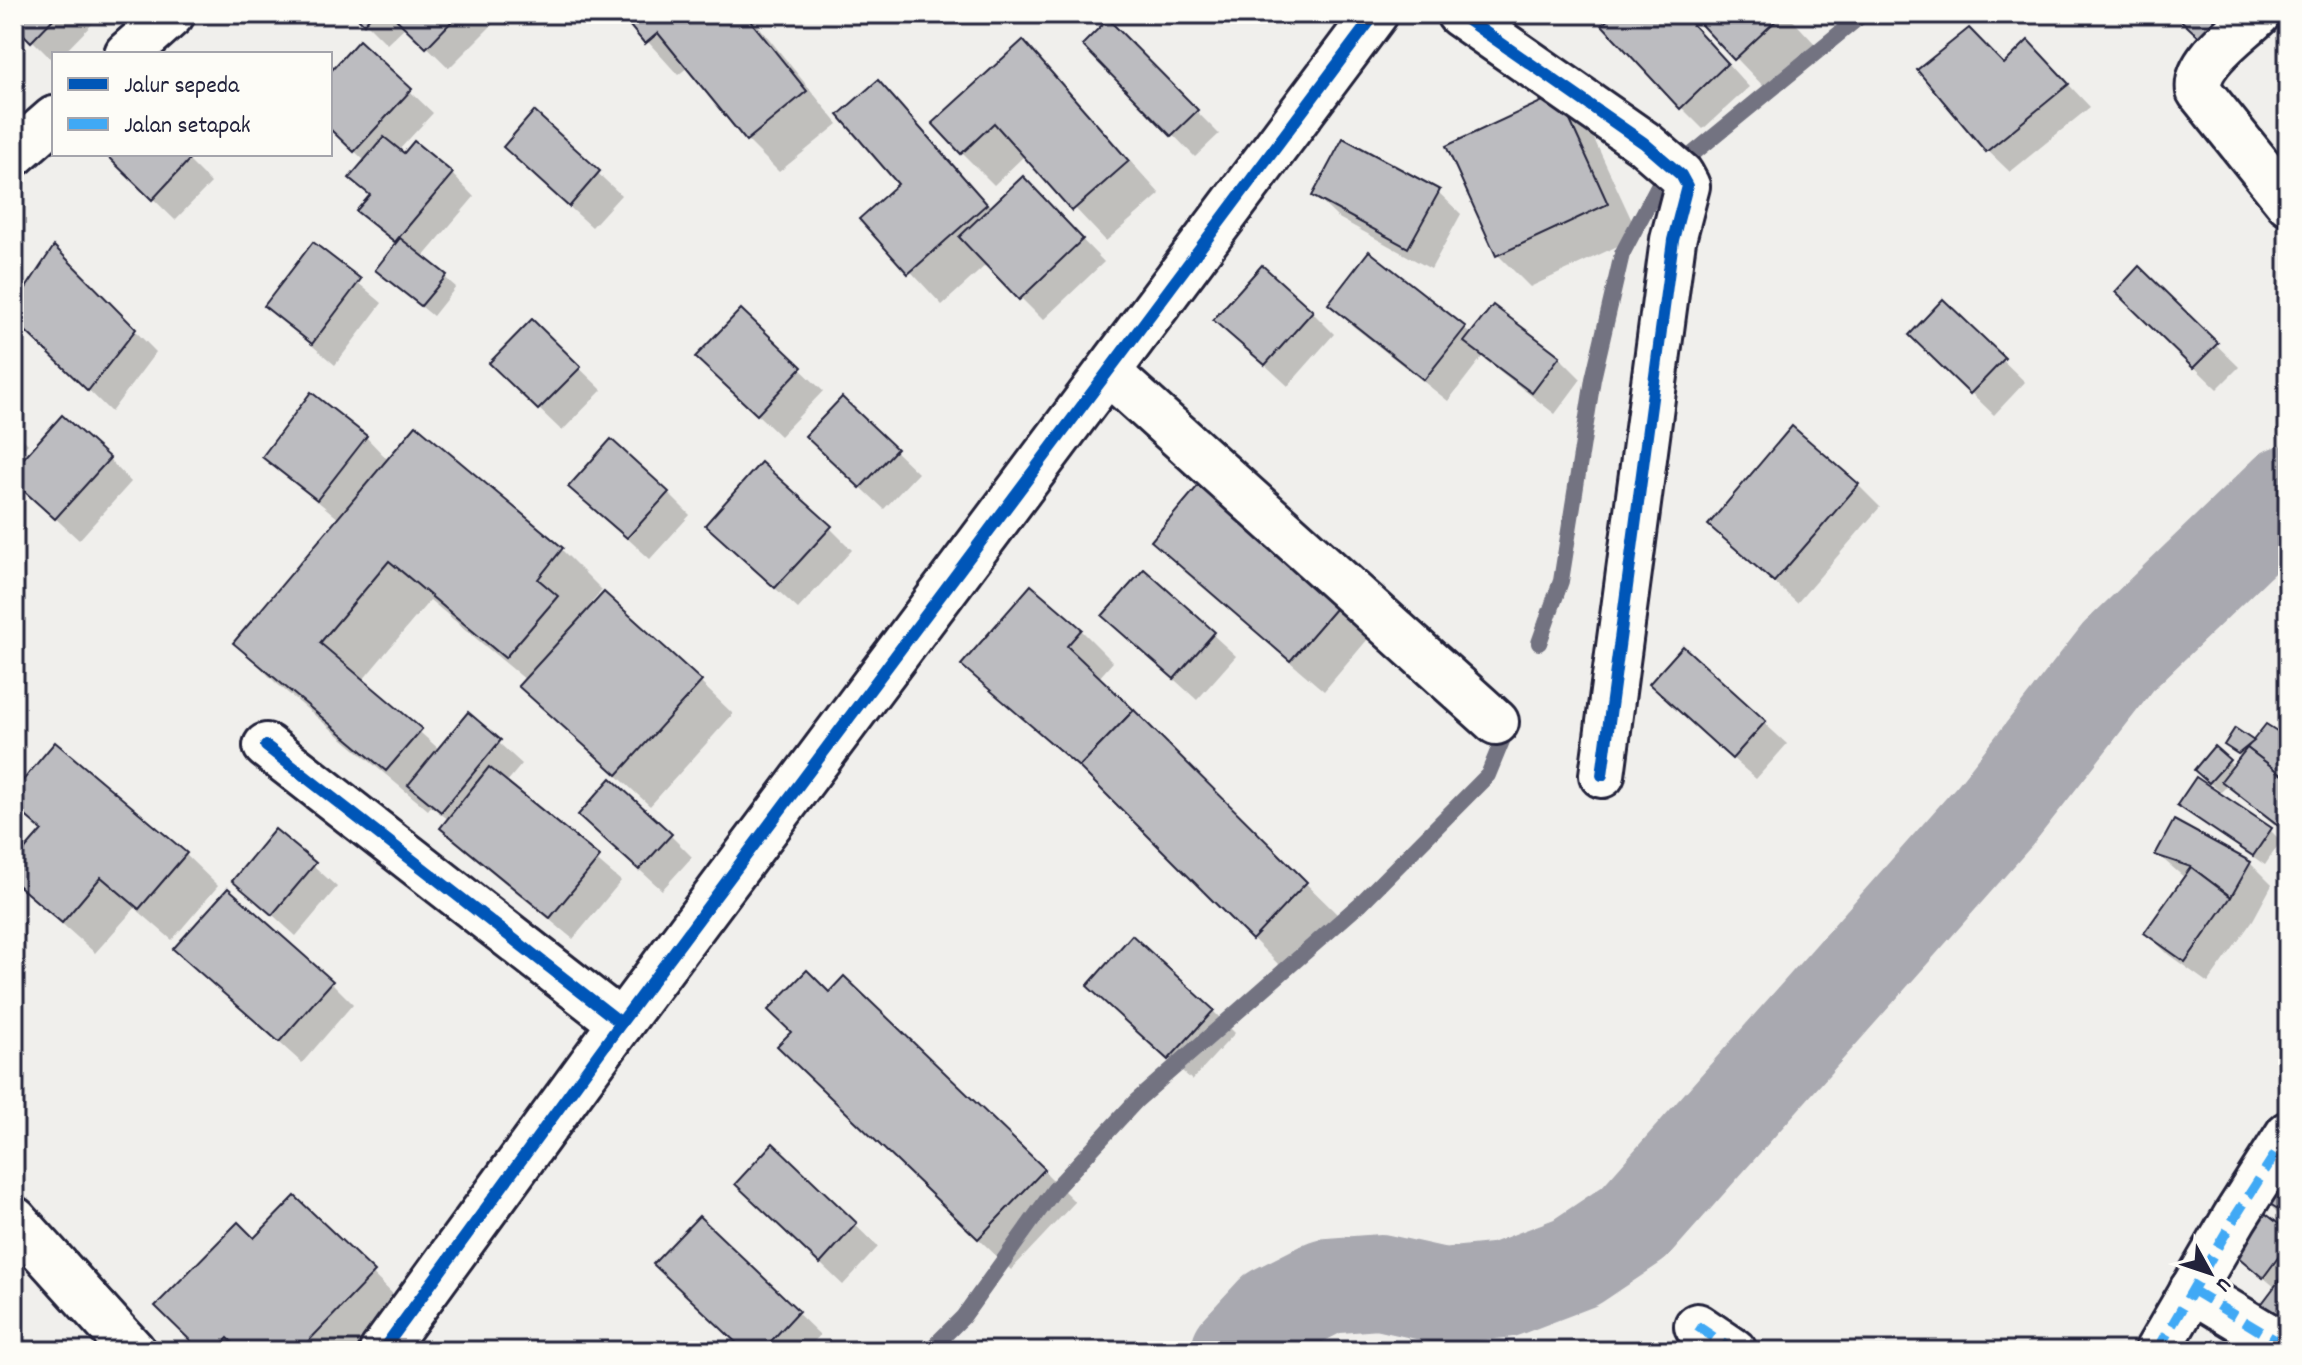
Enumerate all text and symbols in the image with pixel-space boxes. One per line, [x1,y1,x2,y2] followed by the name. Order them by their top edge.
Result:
[52,52,332,156] legend
[124,70,240,104] text: Jalur sepeda
[124,110,250,144] text: Jalan setapak
[2170,1233,2250,1313] north arrow
[2207,1270,2238,1298] text: U

